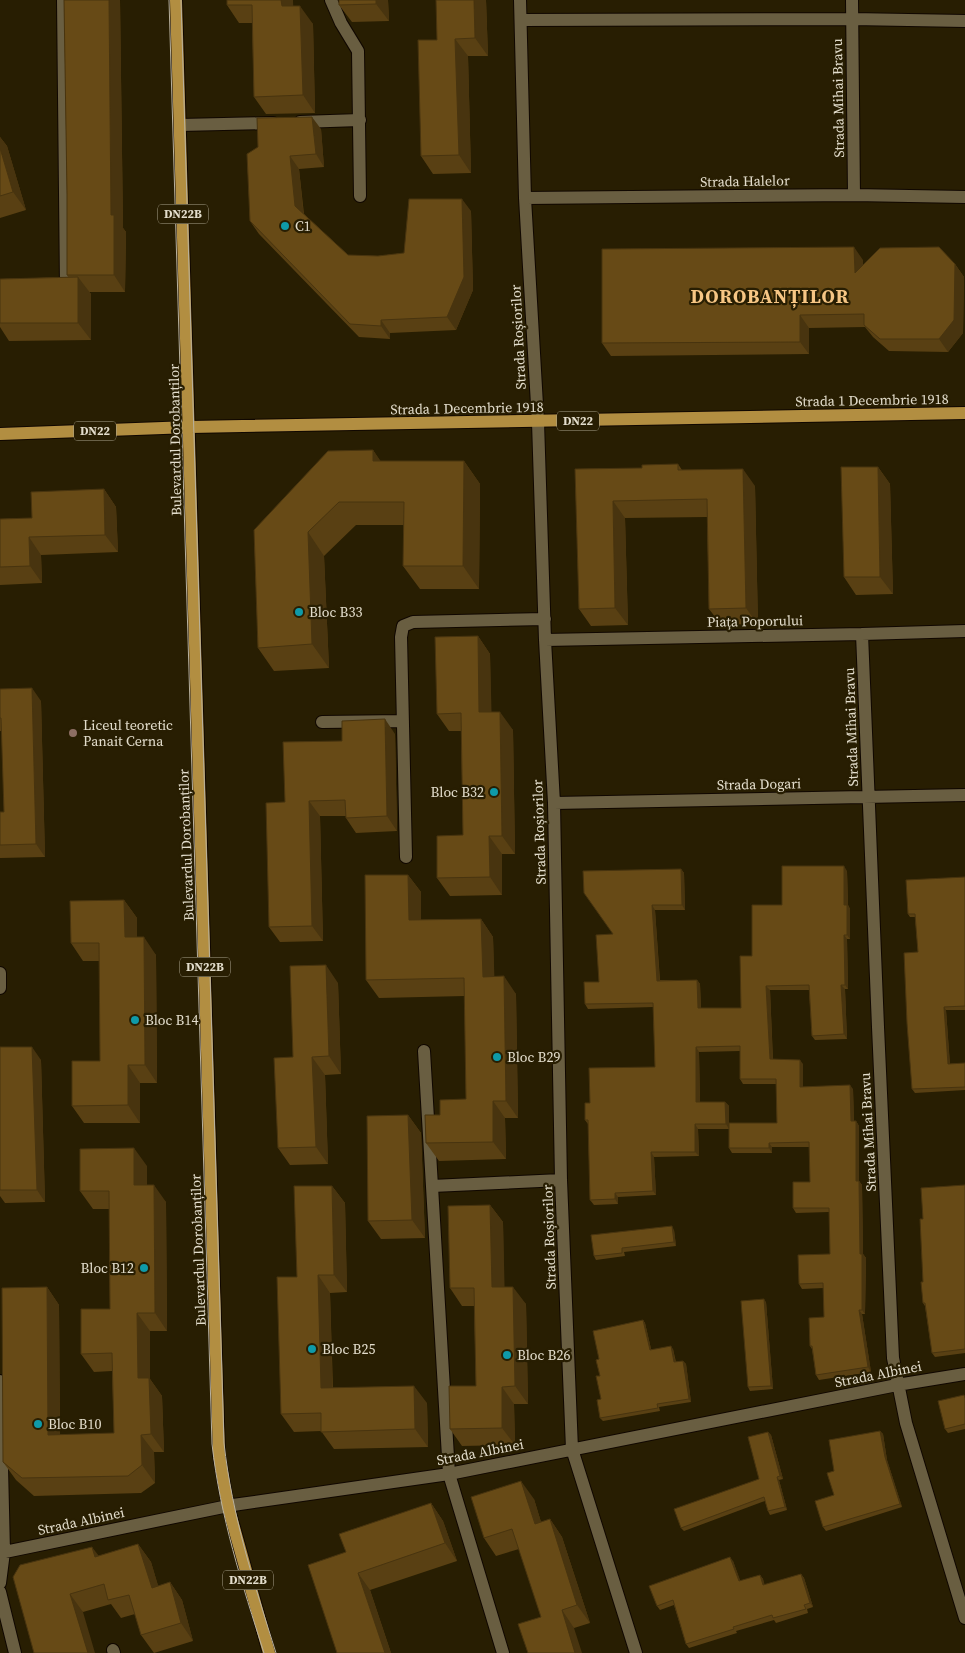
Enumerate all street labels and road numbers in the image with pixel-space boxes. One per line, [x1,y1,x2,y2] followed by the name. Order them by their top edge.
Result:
[827,38,849,158] street label: Strada Mihai Bravu
[700,170,790,192] street label: Strada Halelor
[158,204,208,223] road number: DN22B
[505,284,531,390] street label: Strada Roșiorilor
[164,364,186,516] street label: Bulevardul Dorobanților
[795,389,949,411] street label: Strada 1 Decembrie 1918
[390,397,544,419] street label: Strada 1 Decembrie 1918
[557,412,599,431] road number: DN22
[74,422,116,441] road number: DN22
[707,610,803,632] street label: Piața Poporului
[839,667,863,787] street label: Strada Mihai Bravu
[173,769,199,921] street label: Bulevardul Dorobanților
[717,773,801,795] street label: Strada Dogari
[527,779,551,885] street label: Strada Roșiorilor
[180,958,230,976] road number: DN22B
[855,1072,881,1192] street label: Strada Mihai Bravu
[185,1174,211,1326] street label: Bulevardul Dorobanților
[537,1184,561,1290] street label: Strada Roșiorilor
[833,1356,923,1392] street label: Strada Albinei
[435,1434,525,1470] street label: Strada Albinei
[36,1502,126,1540] street label: Strada Albinei
[223,1570,273,1590] road number: DN22B

